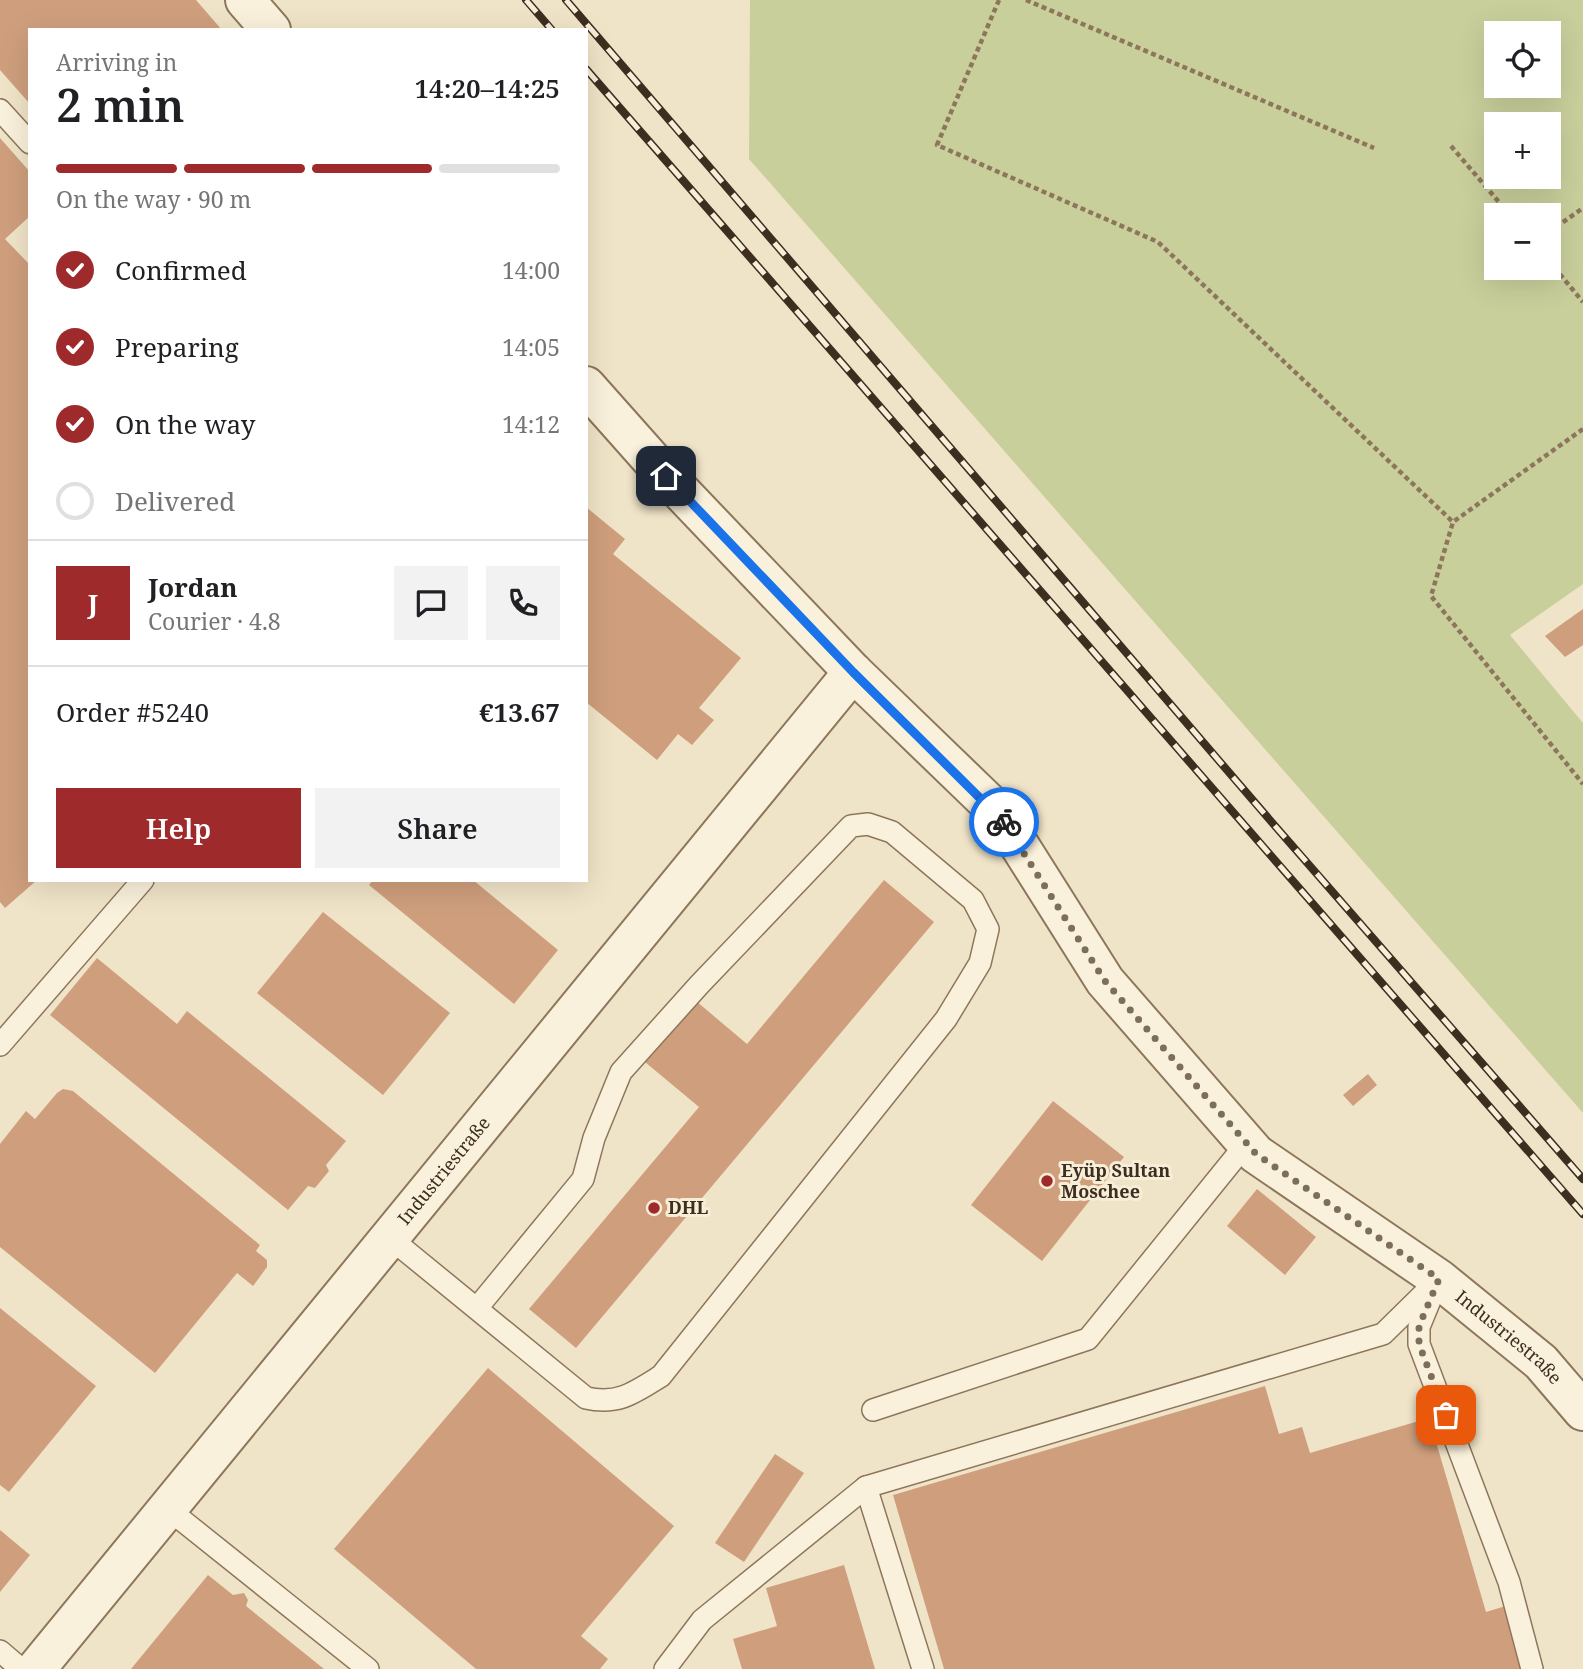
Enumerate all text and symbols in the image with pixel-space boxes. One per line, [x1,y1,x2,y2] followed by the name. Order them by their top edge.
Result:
[1484,21,1561,280] map controls
[1484,21,1561,98] button: locate
[56,46,177,78] text: Arriving in
[414,70,560,106] text: 14:20–14:25
[56,73,184,135] text: 2 min
[1484,112,1561,189] button: +
[56,183,251,215] text: On the way · 90 m
[1484,203,1561,280] button: −
[56,251,94,289] icon: check
[115,252,247,288] text: Confirmed
[502,254,560,286] text: 14:00
[56,328,94,366] icon: check
[115,329,239,365] text: Preparing
[502,331,560,363] text: 14:05
[56,405,94,443] icon: check
[115,406,255,442] text: On the way
[502,408,560,440] text: 14:12
[636,446,696,506] pin
[647,457,685,495] icon: home
[115,483,235,519] text: Delivered
[394,566,468,640] button: chat
[486,566,560,640] button: phone
[148,569,238,605] text: Jordan
[88,585,98,621] text: J
[148,605,281,637] text: Courier · 4.8
[56,694,209,730] text: Order #5240
[479,694,560,730] text: €13.67
[969,787,1039,857] courier
[56,788,301,868] button: Help
[315,788,560,868] button: Share
[985,803,1023,841] icon: bike
[392,1111,495,1229] street label: Industriestraße
[1061,1158,1170,1203] place label: Eyüp Sultan Moschee
[1039,1173,1055,1189] marker: Eyüp Sultan Moschee
[668,1195,709,1219] place label: DHL
[646,1200,662,1216] marker: DHL
[1451,1284,1568,1389] street label: Industriestraße
[1416,1385,1476,1445] pin
[1427,1396,1465,1434] icon: bag

